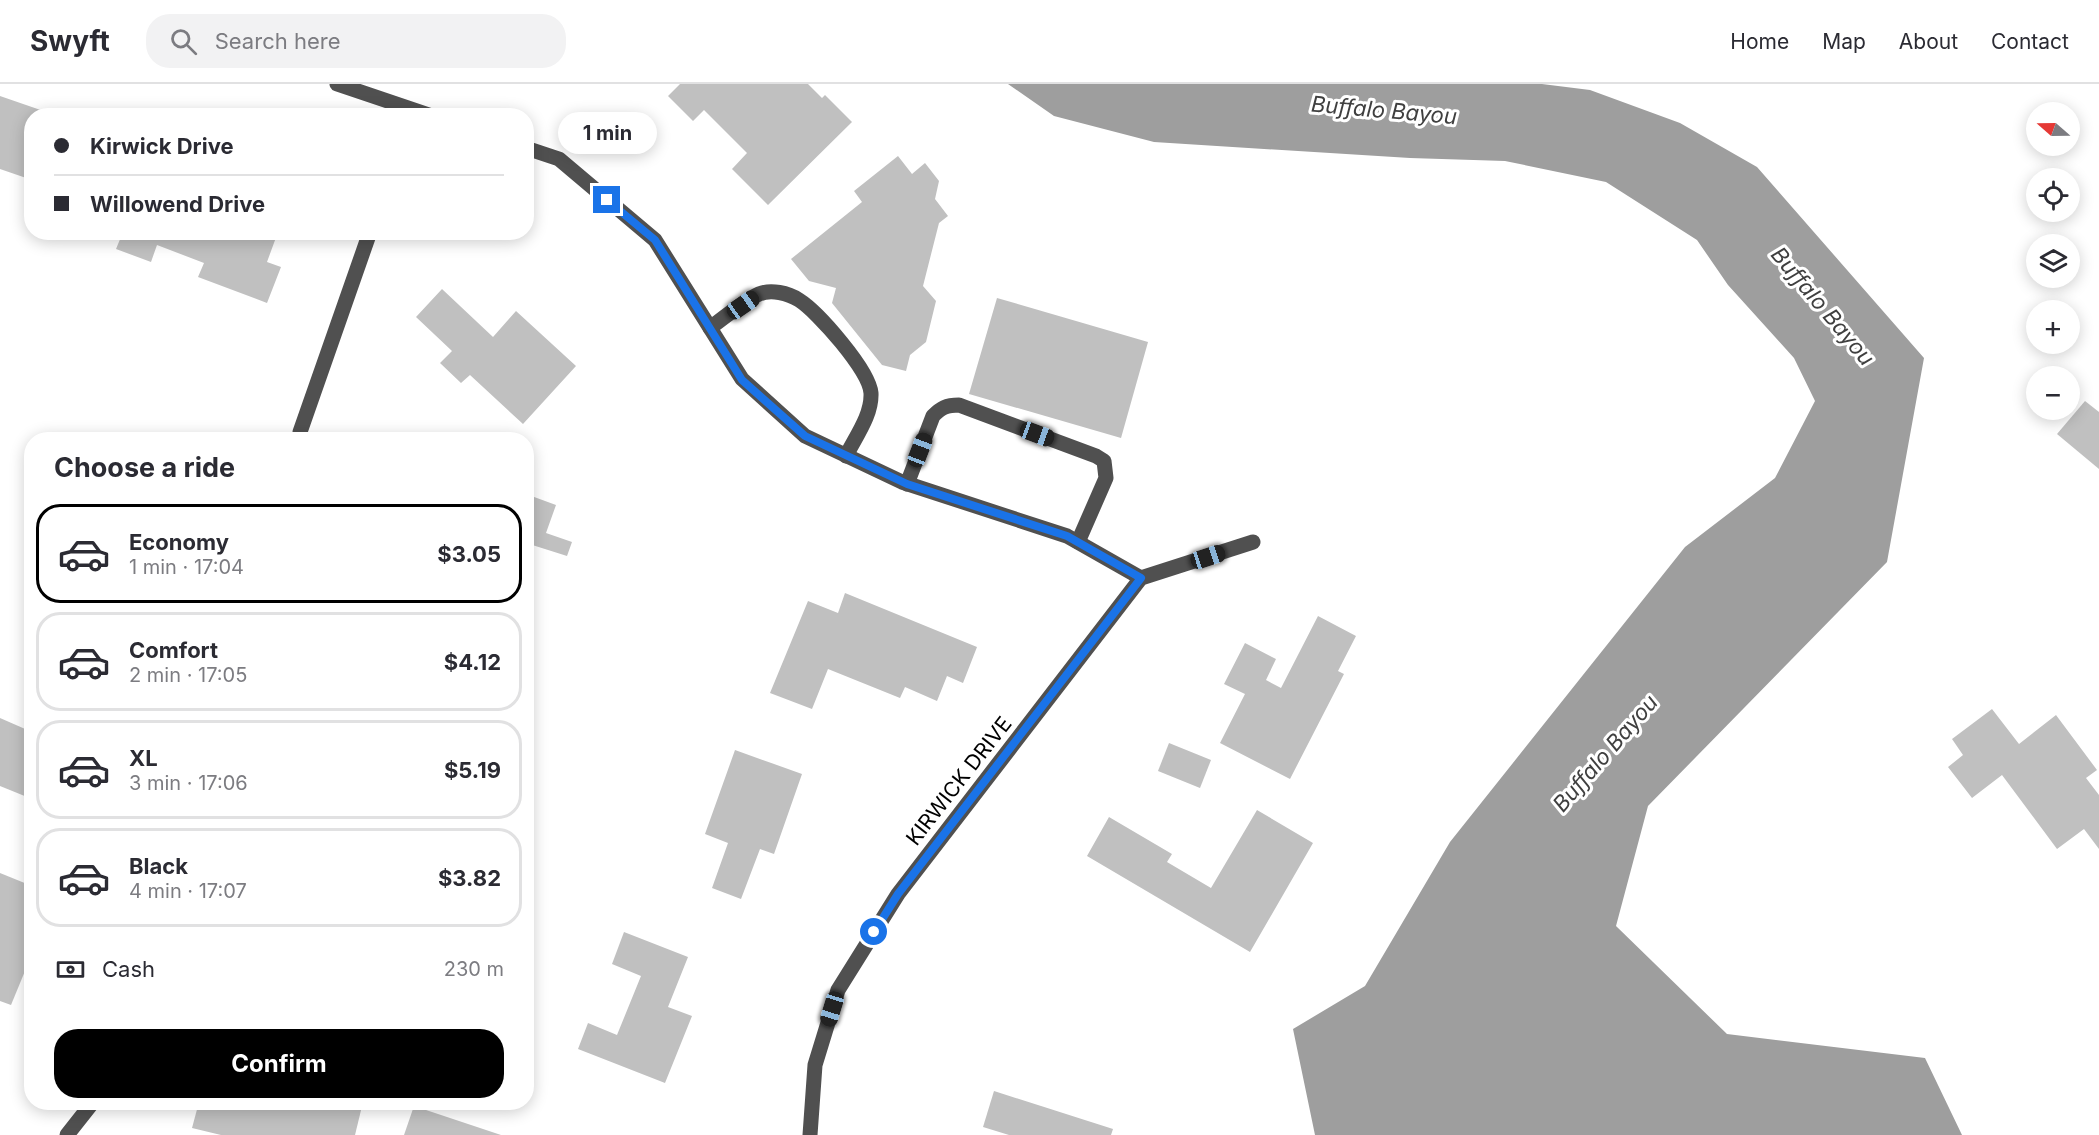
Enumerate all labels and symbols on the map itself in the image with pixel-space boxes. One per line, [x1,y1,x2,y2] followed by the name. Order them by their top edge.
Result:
[1310,91,1458,129] water label: Buffalo Bayou
[2026,102,2080,156] north arrow
[558,113,656,155] callout: 1 min
[593,186,620,213] route end
[1766,242,1880,370] water label: Buffalo Bayou
[723,287,763,323] car
[1017,419,1057,449] car
[905,430,935,470] car
[1188,543,1228,571] car
[1547,689,1663,817] water label: Buffalo Bayou
[901,711,1017,850] street label: KIRWICK DRIVE
[860,918,887,945] route start
[818,989,846,1029] car

